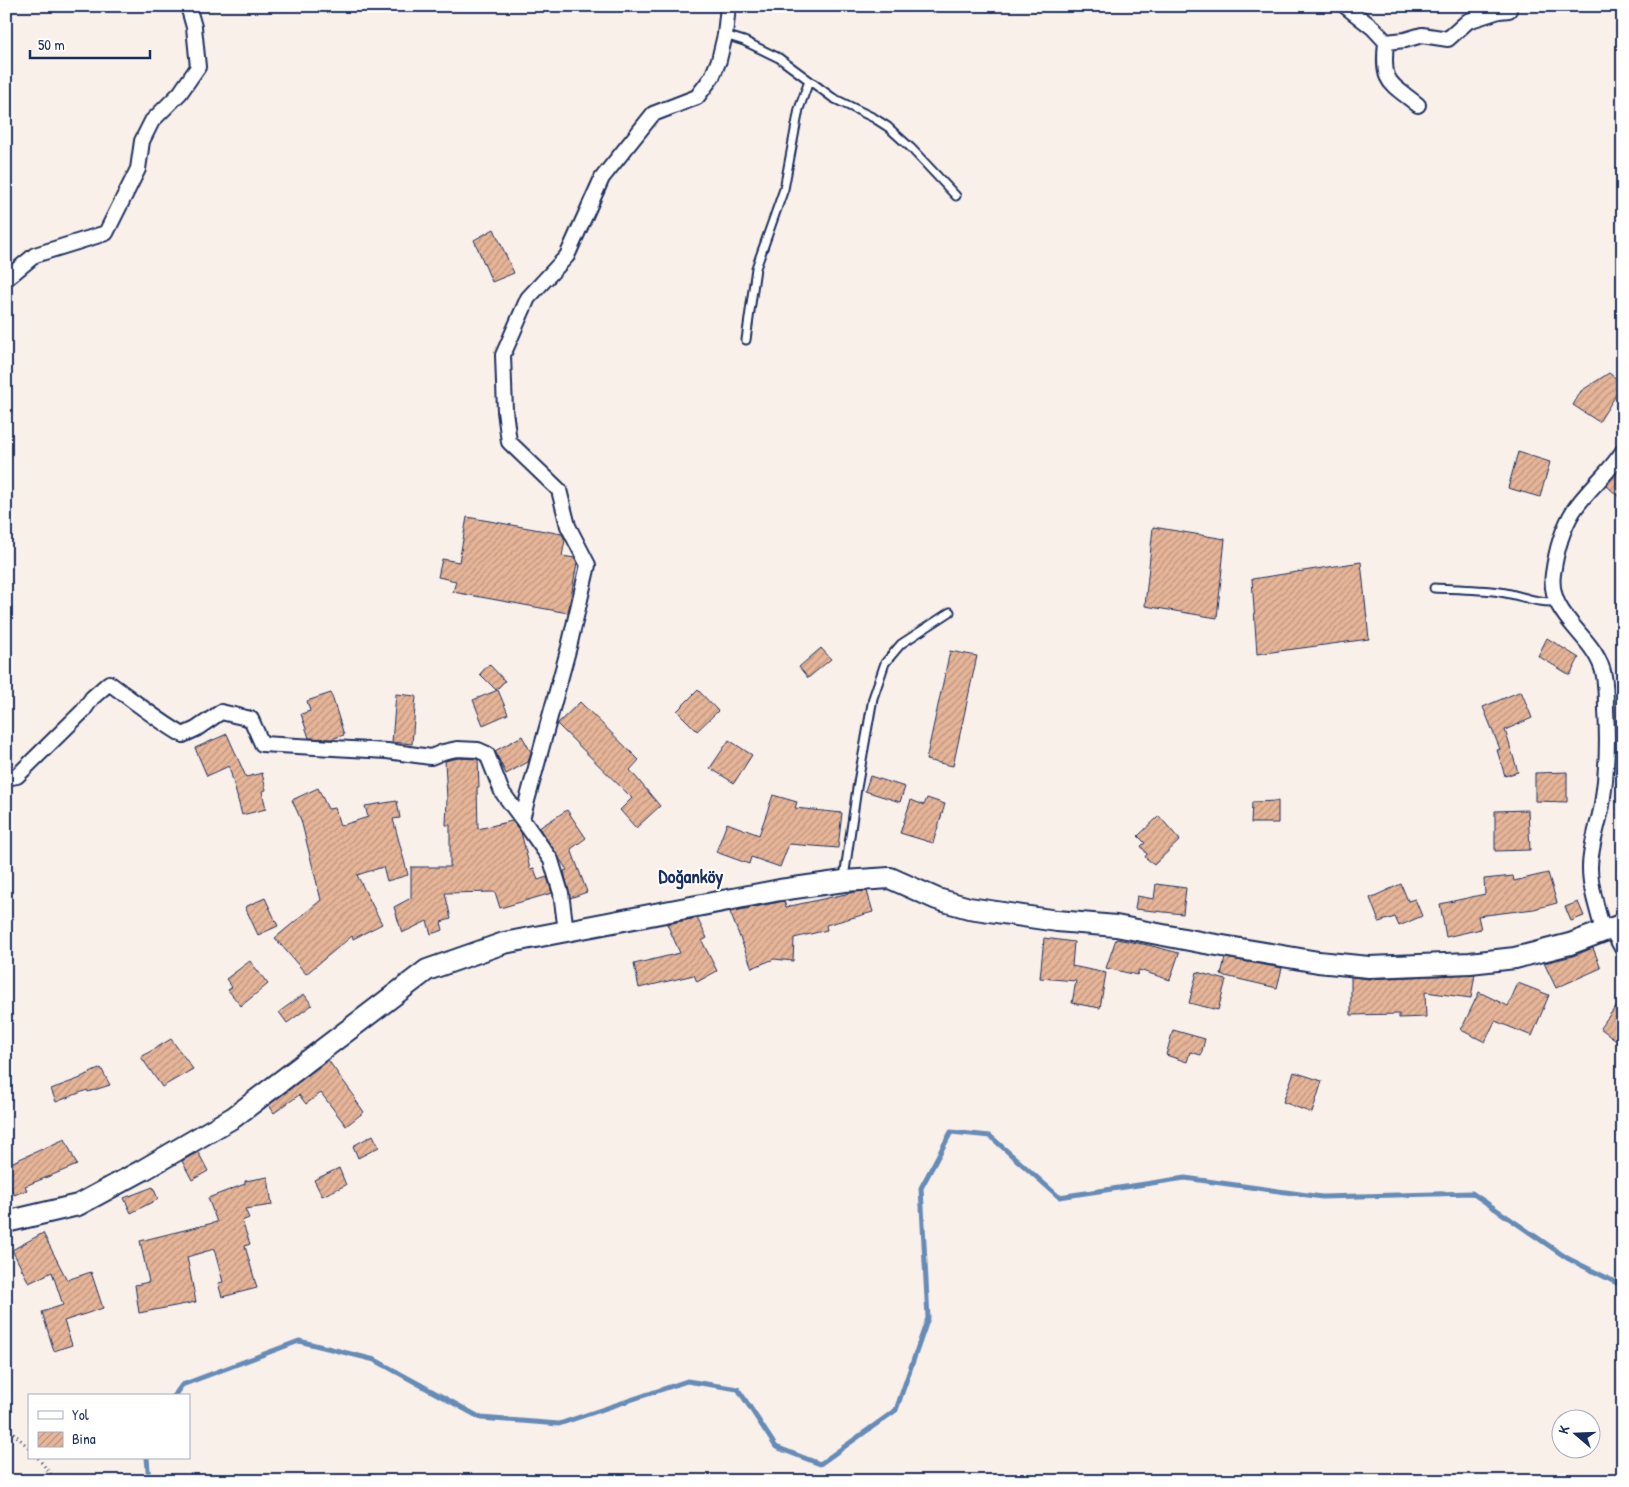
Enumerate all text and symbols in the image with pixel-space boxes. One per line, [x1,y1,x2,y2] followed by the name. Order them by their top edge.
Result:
[30,28,150,60] scale bar
[38,34,65,55] text: 50 m
[659,863,723,890] district label: Doğanköy
[28,1394,190,1460] legend
[72,1404,89,1425] text: Yol
[1552,1410,1602,1460] north arrow
[1553,1422,1574,1436] text: K
[72,1428,96,1449] text: Bina

